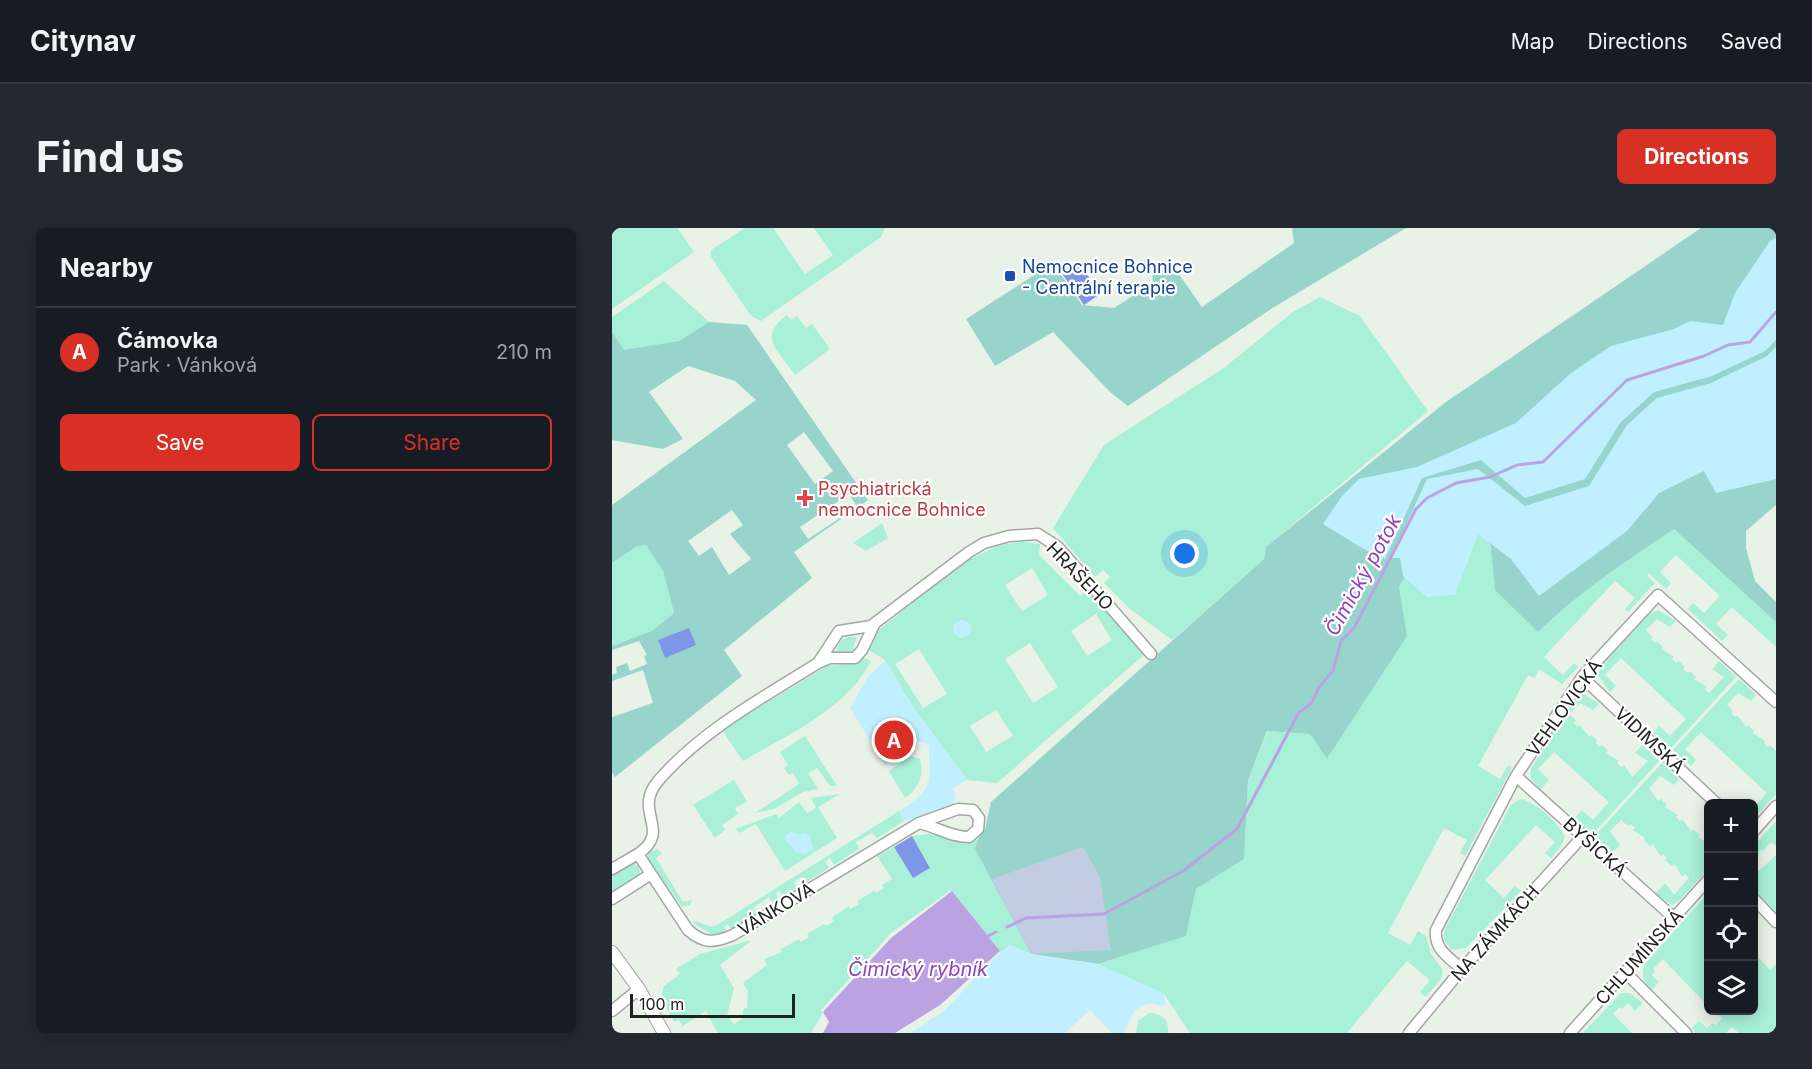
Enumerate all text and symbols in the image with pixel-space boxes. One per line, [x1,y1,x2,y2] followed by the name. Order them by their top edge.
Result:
[30,24,136,58] text: Citynav
[1511,29,1554,54] text: Map
[1587,29,1688,54] text: Directions
[1721,29,1782,54] text: Saved
[1617,129,1776,184] button: Directions
[36,131,184,182] text: Find us
[60,252,153,283] text: Nearby
[1022,256,1193,298] place label: Nemocnice Bohnice - Centrální terapie
[1003,269,1017,283] marker: Nemocnice Bohnice - Centrální terapie
[117,327,218,353] text: Čámovka
[72,340,87,364] text: A
[496,340,552,364] text: 210 m
[117,353,257,377] text: Park · Vánková
[60,414,300,471] button: Save
[312,414,552,471] button: Share
[818,478,986,520] place label: Psychiatrická nemocnice Bohnice
[796,489,814,507] marker: Psychiatrická nemocnice Bohnice
[1319,509,1407,640] water label: Čimický potok
[1042,537,1118,615] street label: HRAŠEHO
[1170,539,1199,568] your location
[1521,655,1606,760] street label: VEHLOVICKÁ
[1611,702,1690,777] street label: VIDIMSKÁ
[874,718,914,762] pin: A
[1704,799,1758,1015] map controls
[1704,799,1758,853] button: +
[1559,812,1632,881] street label: BYŠICKÁ
[1704,853,1758,907] button: −
[733,877,818,940] street label: VÁNKOVÁ
[1446,880,1543,985] street label: NA ZÁMKÁCH
[1590,904,1687,1009] street label: CHLUMÍNSKÁ
[1704,907,1758,961] button: locate
[848,956,989,981] water label: Čimický rybník
[1704,961,1758,1015] button: layers
[630,991,795,1018] scale bar
[639,994,684,1014] text: 100 m

